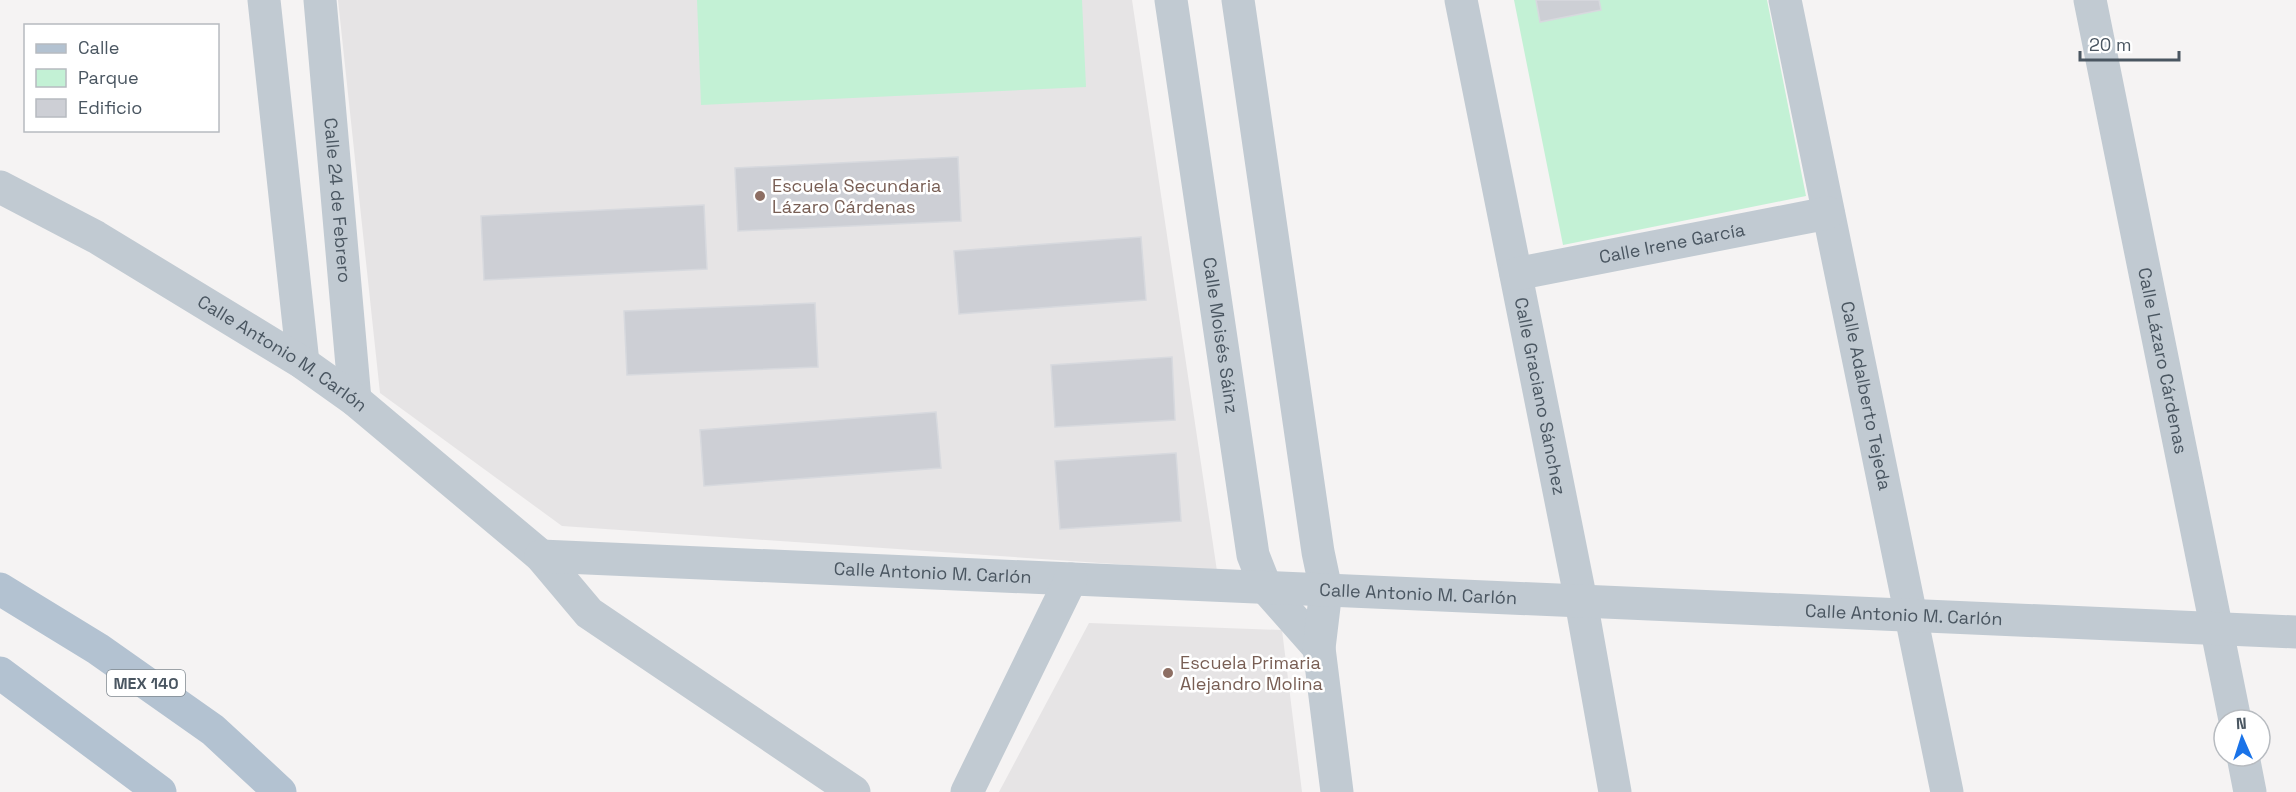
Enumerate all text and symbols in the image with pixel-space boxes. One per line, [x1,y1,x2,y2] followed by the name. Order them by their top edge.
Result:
[24,24,219,132] legend
[2080,24,2179,62] scale bar
[2089,33,2132,56] text: 20 m
[78,36,119,59] text: Calle
[78,66,139,89] text: Parque
[78,96,142,119] text: Edificio
[319,117,357,284] street label: Calle 24 de Febrero
[772,174,941,218] place label: Escuela Secundaria Lázaro Cárdenas
[753,189,767,203] marker: Escuela Secundaria Lázaro Cárdenas
[1597,217,1747,269] street label: Calle Irene García
[1198,256,1244,415] street label: Calle Moisés Sáinz
[2133,265,2193,456] street label: Calle Lázaro Cárdenas
[194,290,372,416] street label: Calle Antonio M. Carlón
[1510,295,1572,497] street label: Calle Graciano Sánchez
[1836,299,1897,492] street label: Calle Adalberto Tejeda
[833,557,1032,588] street label: Calle Antonio M. Carlón
[1319,578,1517,609] street label: Calle Antonio M. Carlón
[1804,599,2003,630] street label: Calle Antonio M. Carlón
[1180,651,1323,695] place label: Escuela Primaria Alejandro Molina
[1161,666,1175,680] marker: Escuela Primaria Alejandro Molina
[107,670,185,696] road number: MEX 140
[2212,708,2272,768] north arrow
[2235,713,2247,734] text: N

